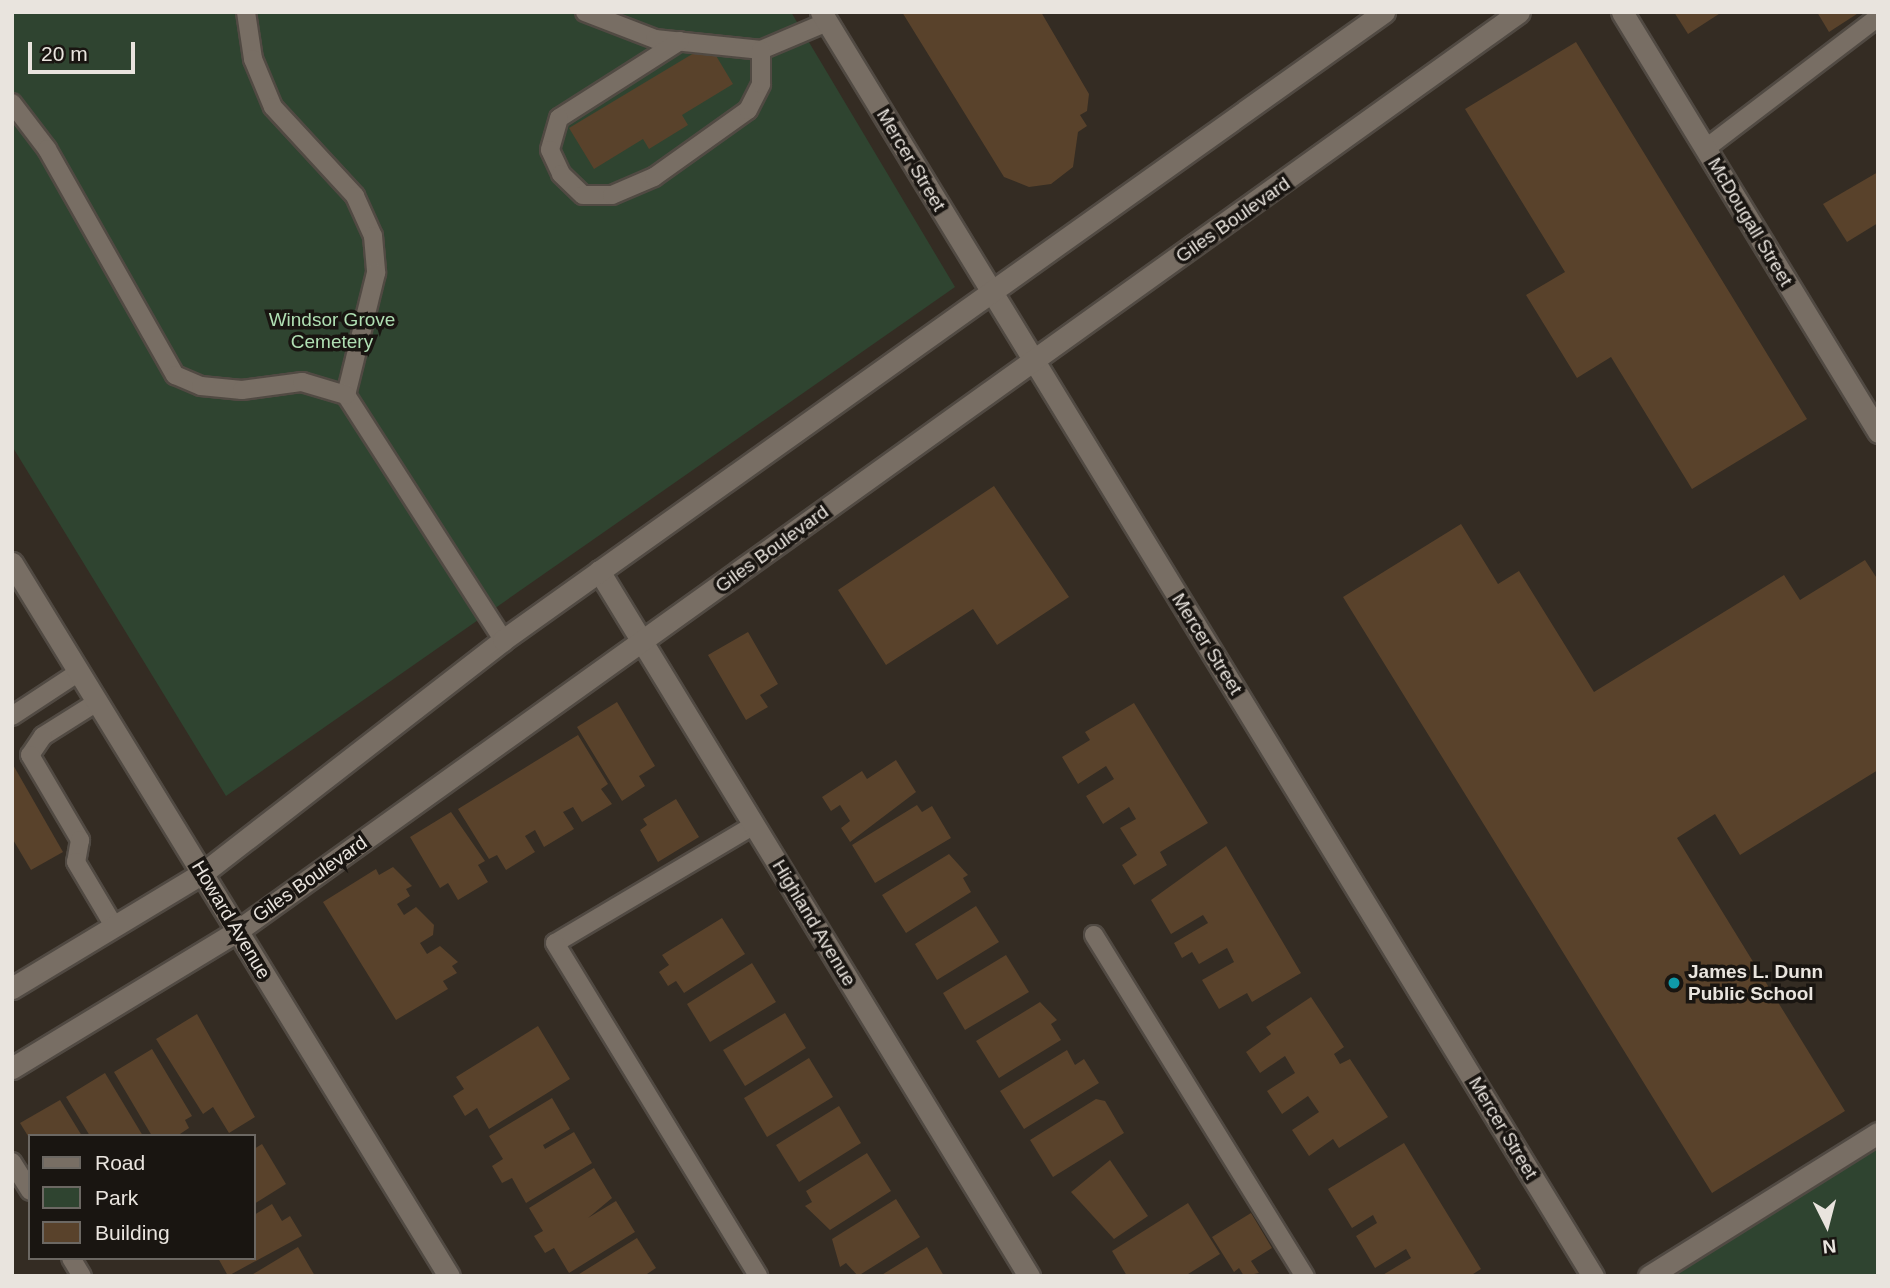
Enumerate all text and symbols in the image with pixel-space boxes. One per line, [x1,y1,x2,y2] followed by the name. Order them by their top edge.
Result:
[32,28,138,72] scale bar
[41,42,88,65] text: 20 m
[872,105,950,215] street label: Mercer Street
[1703,154,1797,290] street label: McDougall Street
[1172,172,1294,268] street label: Giles Boulevard
[269,309,395,353] park label: Windsor Grove Cemetery
[711,500,833,598] street label: Giles Boulevard
[1167,589,1247,699] street label: Mercer Street
[249,831,371,927] street label: Giles Boulevard
[767,855,861,991] street label: Highland Avenue
[187,856,275,984] street label: Howard Avenue
[1688,961,1823,1005] place label: James L. Dunn Public School
[1666,975,1682,991] marker: James L. Dunn Public School
[1464,1073,1542,1183] street label: Mercer Street
[28,1134,256,1260] legend
[95,1151,145,1174] text: Road
[95,1186,138,1209] text: Park
[1792,1190,1862,1260] north arrow
[95,1221,170,1244] text: Building
[1821,1235,1837,1258] text: N

